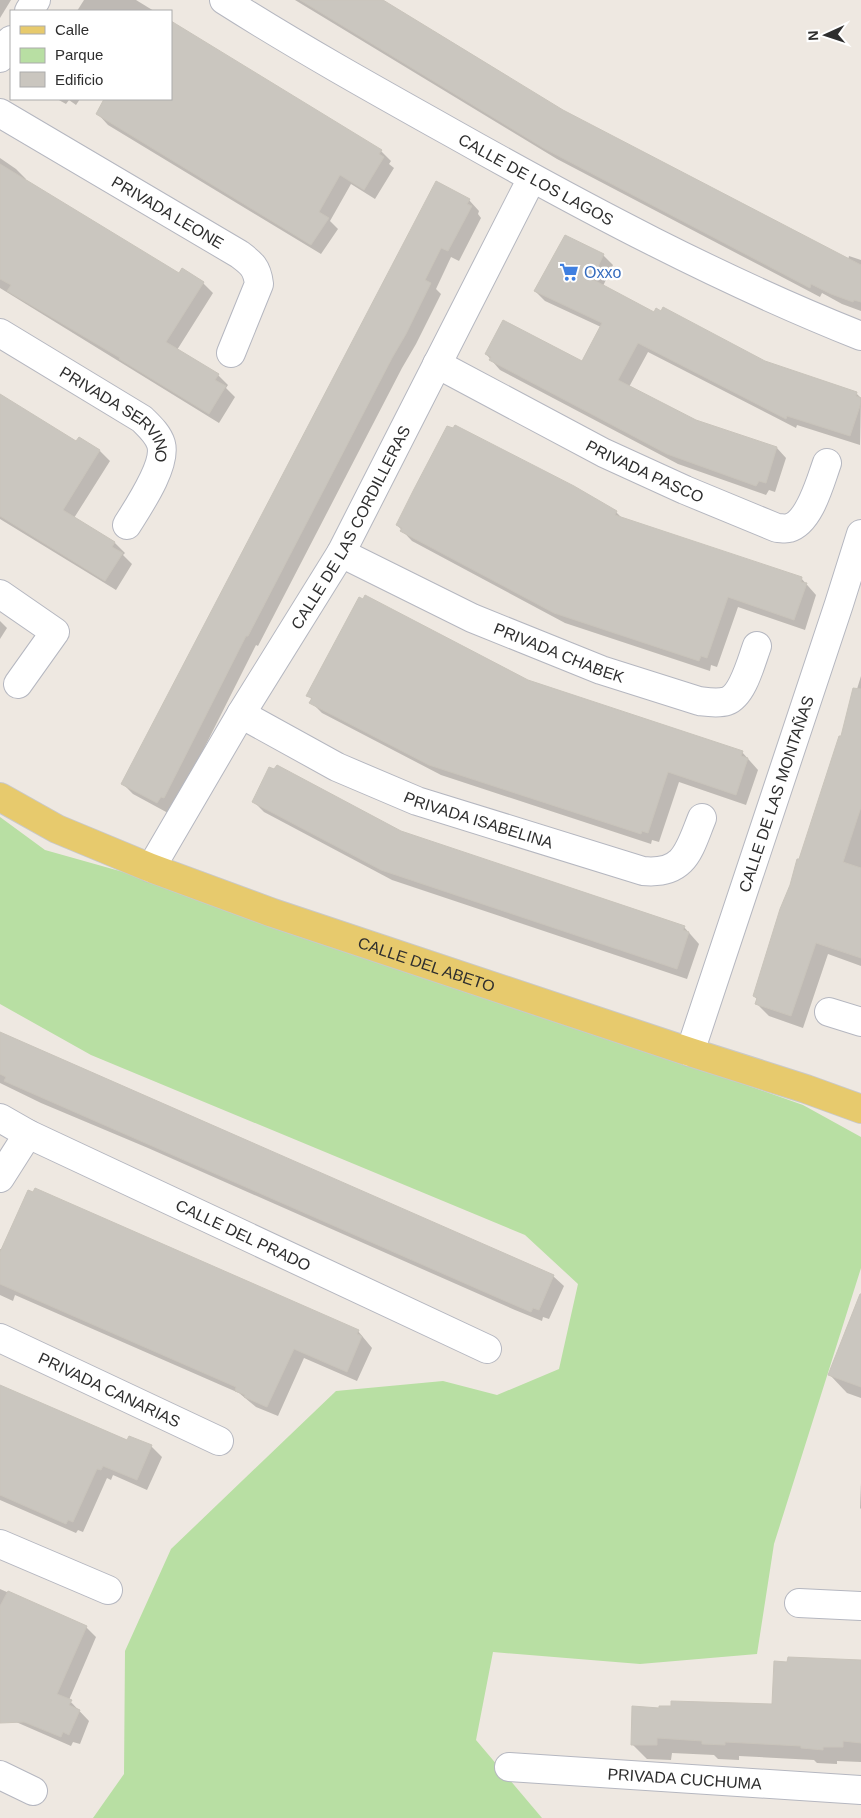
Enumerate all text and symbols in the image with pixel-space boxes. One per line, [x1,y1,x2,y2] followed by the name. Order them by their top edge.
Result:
[10,10,172,100] legend
[801,10,851,60] north arrow
[55,21,89,38] text: Calle
[805,30,821,41] text: N
[55,46,103,63] text: Parque
[55,71,103,88] text: Edificio
[456,131,616,229] street label: CALLE DE LOS LAGOS
[109,173,227,252] street label: PRIVADA LEONE
[558,261,580,283] supermarket icon: Oxxo
[584,264,621,281] place label: Oxxo
[57,363,170,463] street label: PRIVADA SERVINO
[288,423,413,632] street label: CALLE DE LAS CORDILLERAS
[583,437,706,506] street label: PRIVADA PASCO
[491,620,627,686] street label: PRIVADA CHABEK
[736,694,817,895] street label: CALLE DE LAS MONTAÑAS
[401,788,555,852] street label: PRIVADA ISABELINA
[356,934,497,995] street label: CALLE DEL ABETO
[173,1196,313,1274] street label: CALLE DEL PRADO
[36,1349,183,1431] street label: PRIVADA CANARIAS
[607,1765,763,1793] street label: PRIVADA CUCHUMA

